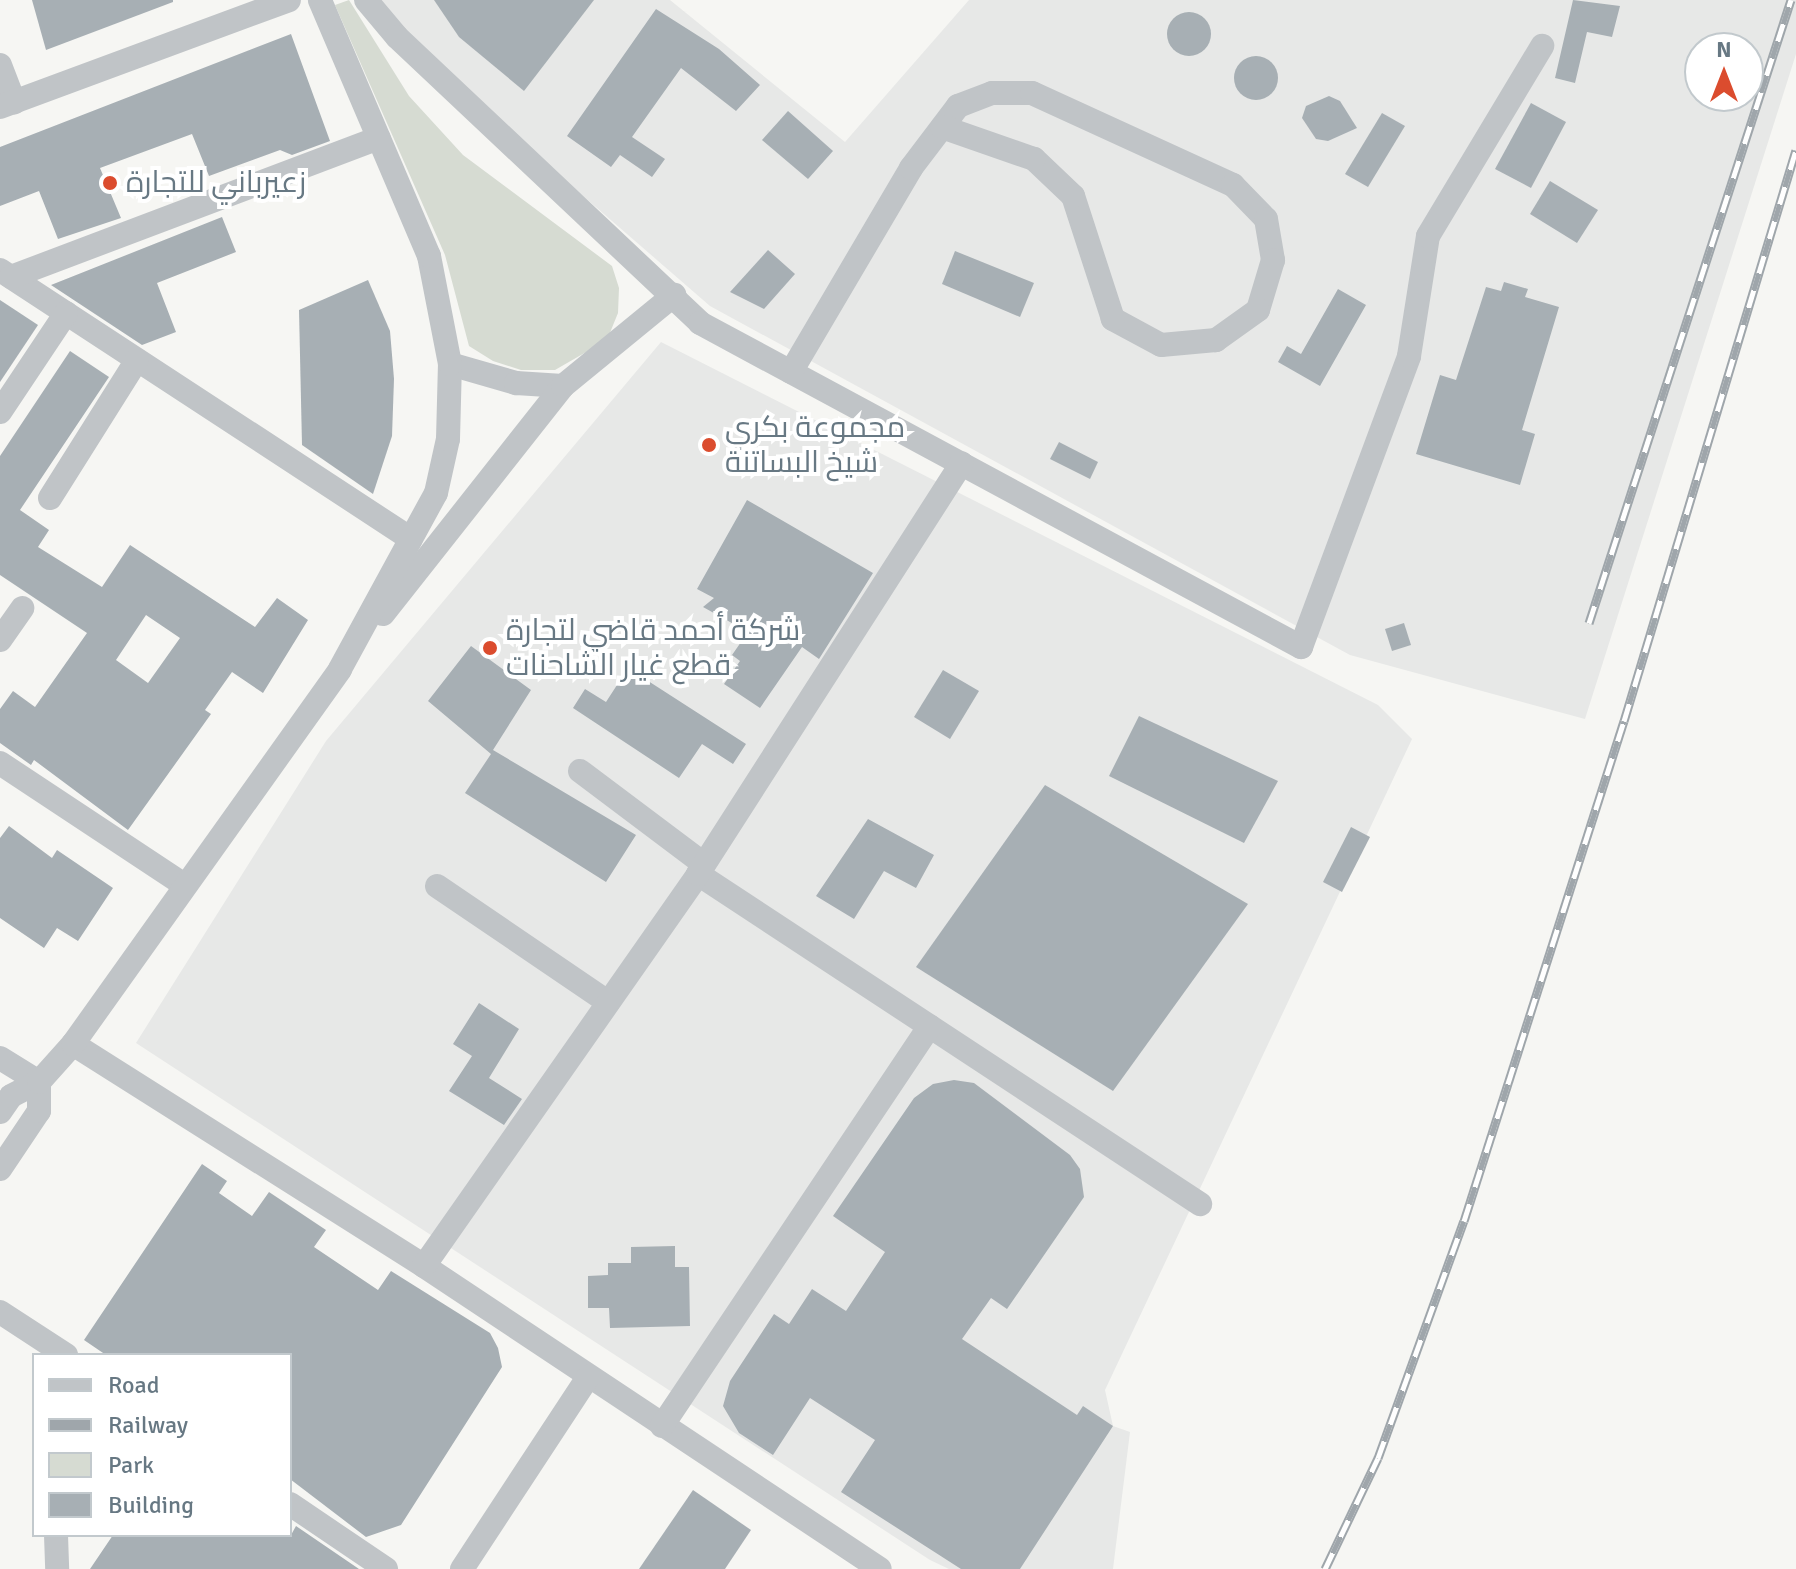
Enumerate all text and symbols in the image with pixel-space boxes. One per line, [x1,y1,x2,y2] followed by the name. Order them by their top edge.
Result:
[1684,32,1764,112] north arrow
[1716,36,1732,63] text: N
[126,165,306,201] place label: زعيرباني للتجارة
[101,174,119,192] marker: زعيرباني للتجارة
[725,410,905,480] place label: مجموعة بكري شيخ البساتنة
[700,436,718,454] marker: مجموعة بكري شيخ البساتنة
[506,613,800,684] place label: شركة أحمد قاضي لتجارة قطع غيار الشاحنات
[481,639,499,657] marker: شركة أحمد قاضي لتجارة قطع غيار الشاحنات
[32,1353,292,1537] legend
[108,1370,159,1400] text: Road
[108,1410,188,1440] text: Railway
[108,1450,154,1480] text: Park
[108,1490,194,1520] text: Building

